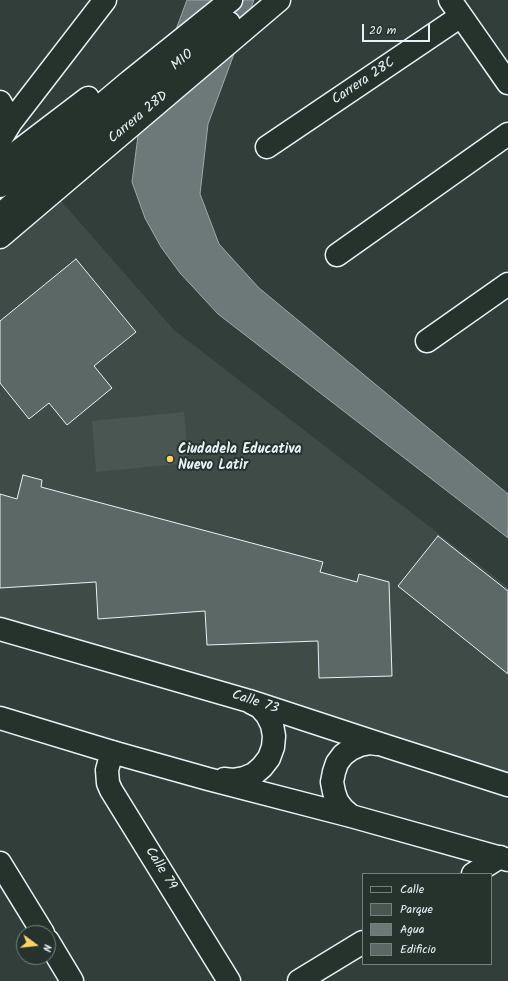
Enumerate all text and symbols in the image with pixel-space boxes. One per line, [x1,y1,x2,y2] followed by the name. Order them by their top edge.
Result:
[364,16,432,42] scale bar
[369,21,396,40] text: 20 m
[168,47,198,75] street label: MIO
[329,55,399,109] street label: Carrera 28C
[106,88,172,148] street label: Carrera 28D
[178,443,301,476] place label: Ciudadela Educativa Nuevo Latir
[165,454,175,464] marker: Ciudadela Educativa Nuevo Latir
[229,688,281,718] street label: Calle 73
[140,845,180,893] street label: Calle 79
[362,873,492,965] legend
[400,880,424,899] text: Calle
[400,900,433,919] text: Parque
[400,920,424,939] text: Agua
[16,925,56,965] north arrow
[400,940,436,959] text: Edificio
[37,942,56,954] text: N

